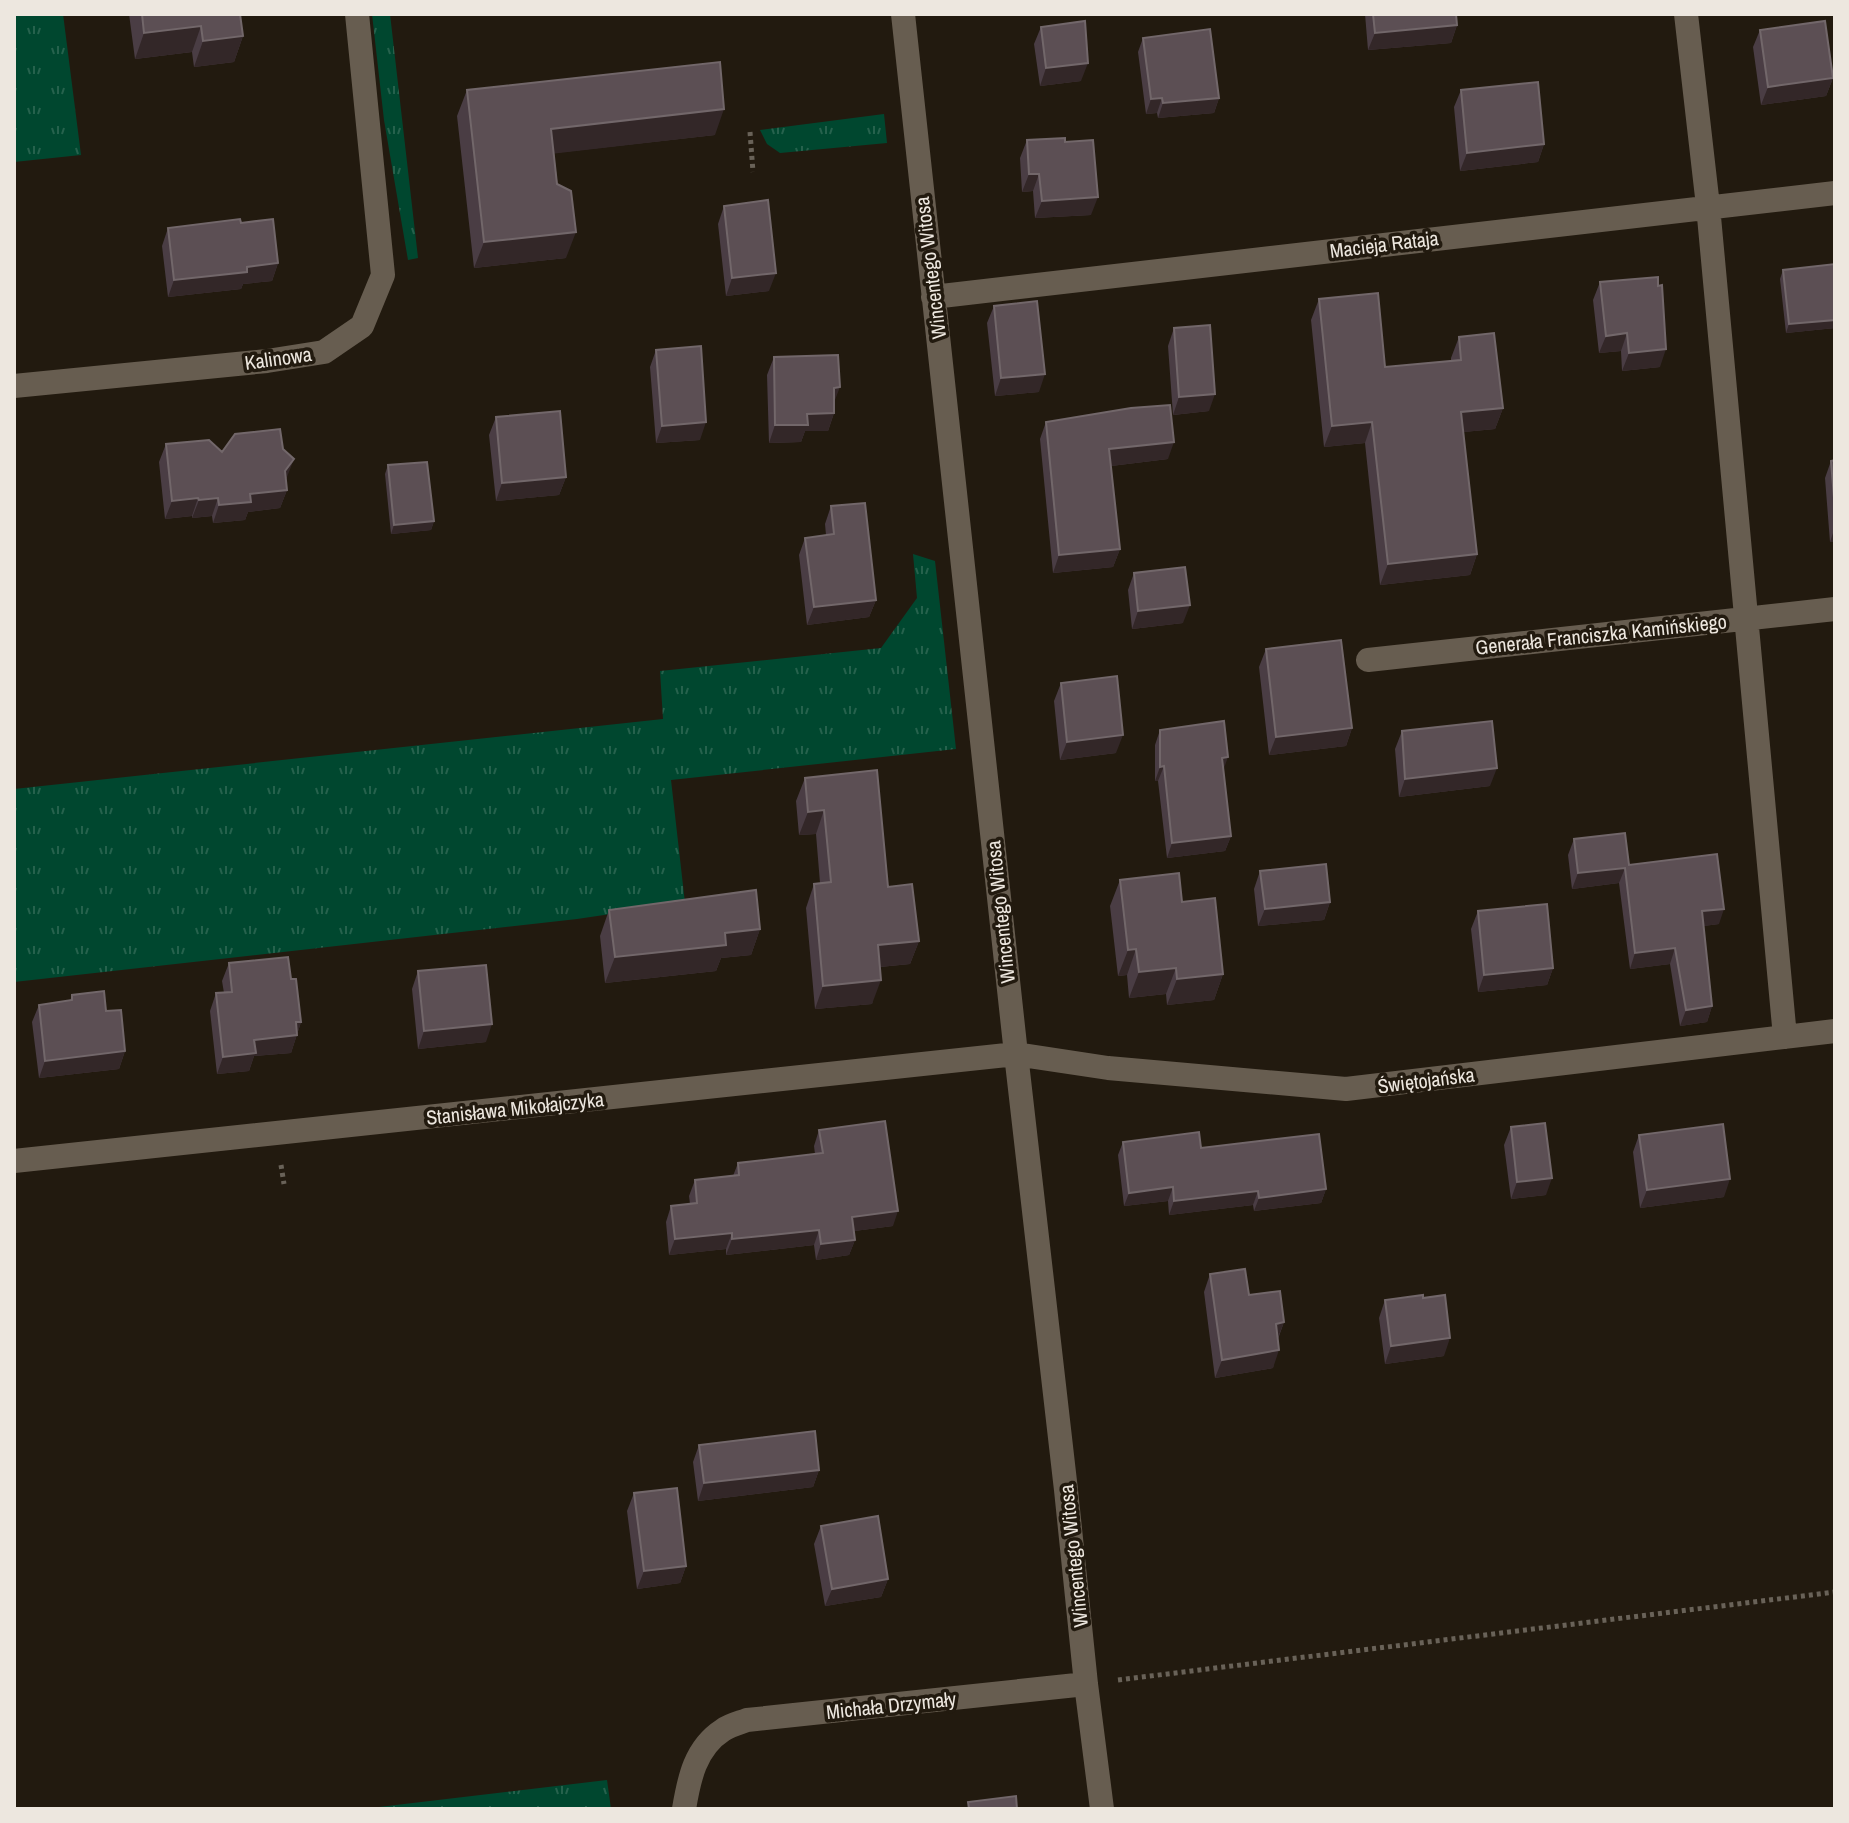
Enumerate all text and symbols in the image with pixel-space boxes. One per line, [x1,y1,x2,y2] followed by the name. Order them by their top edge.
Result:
[908,195,952,341] street label: Wincentego Witosa
[1328,224,1440,264] street label: Macieja Rataja
[243,340,313,376] street label: Kalinowa
[1474,607,1728,661] street label: Generała Franciszka Kamińskiego
[979,839,1021,985] street label: Wincentego Witosa
[1376,1061,1476,1099] street label: Świętojańska
[425,1085,605,1131] street label: Stanisława Mikołajczyka
[1052,1483,1094,1629] street label: Wincentego Witosa
[825,1685,958,1725] street label: Michała Drzymały

